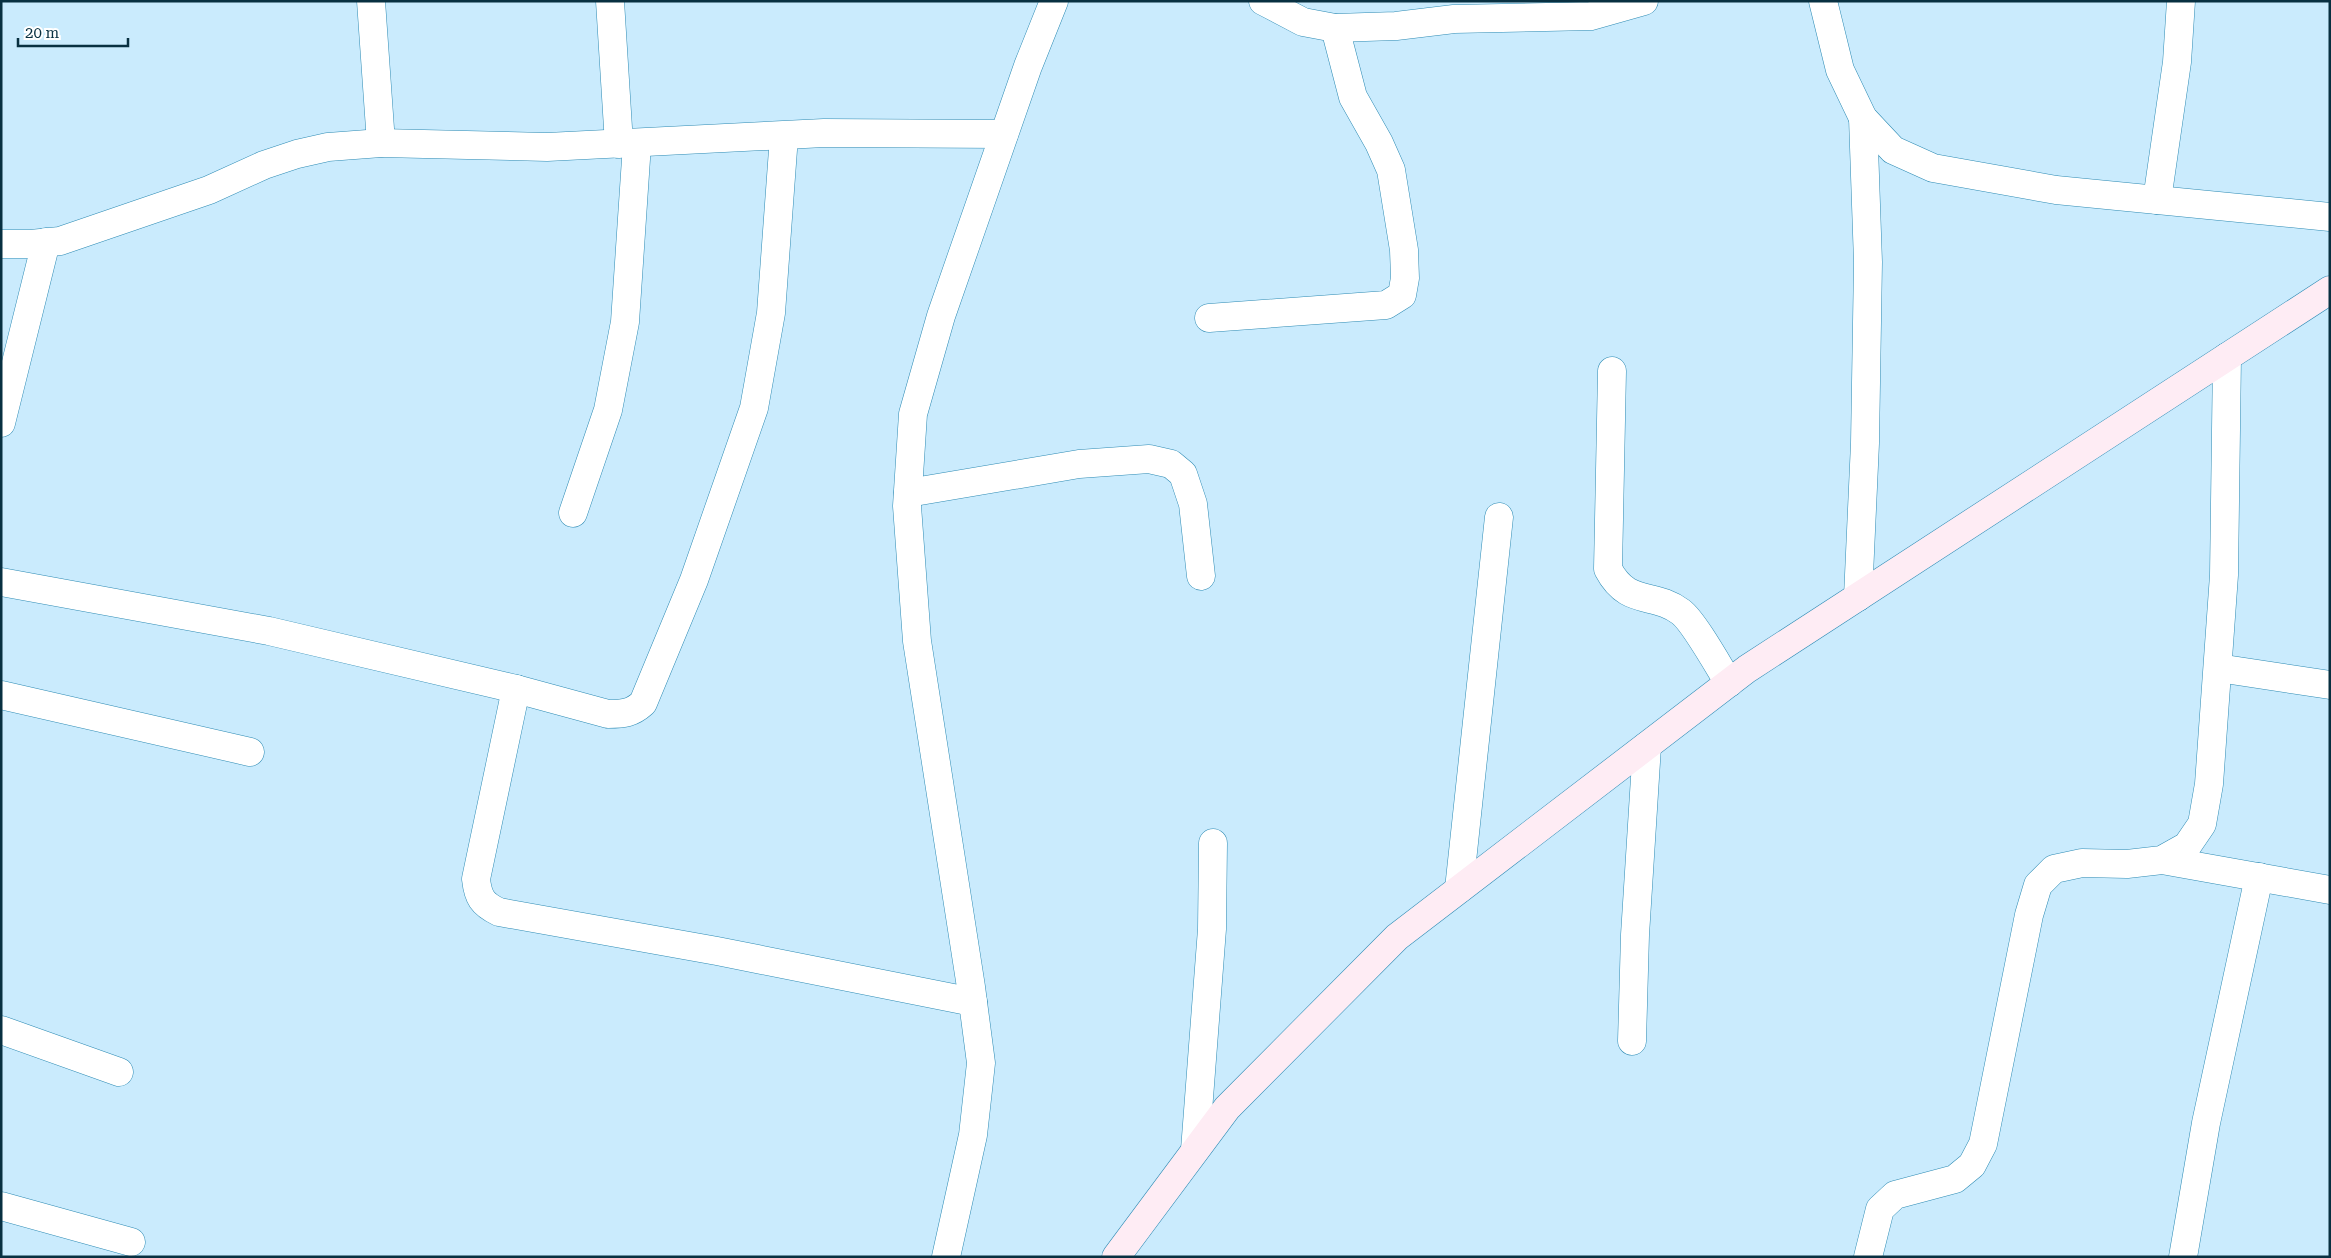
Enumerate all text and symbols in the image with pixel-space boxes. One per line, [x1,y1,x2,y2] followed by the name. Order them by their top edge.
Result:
[18,15,128,47] scale bar
[25,24,60,42] text: 20 m

